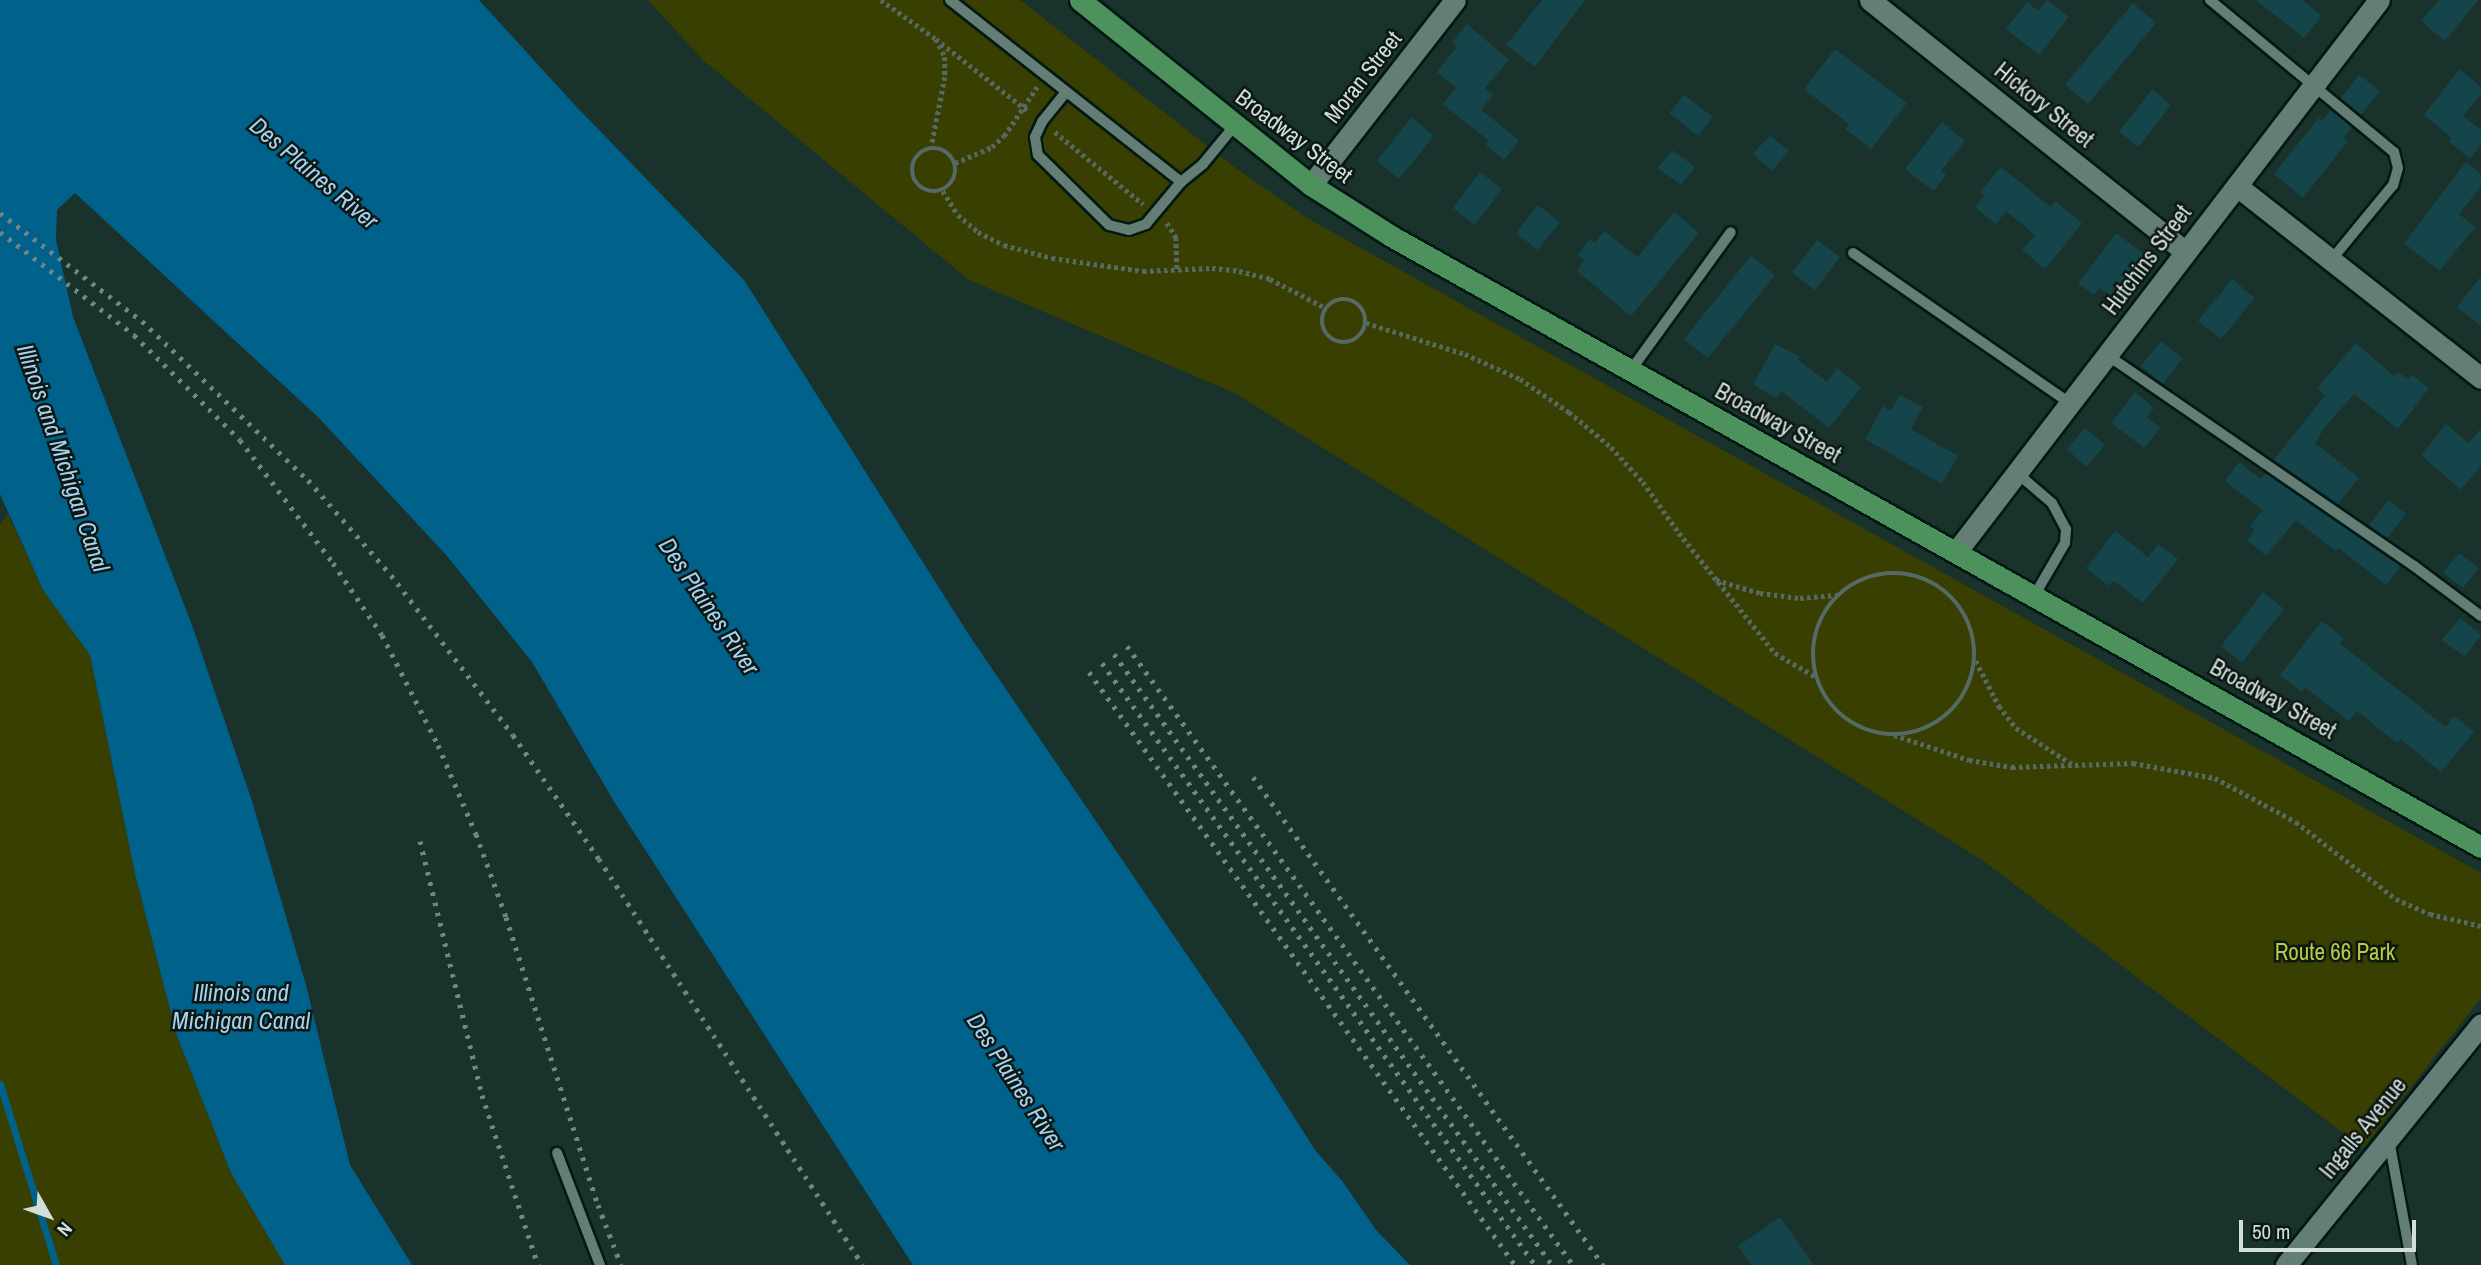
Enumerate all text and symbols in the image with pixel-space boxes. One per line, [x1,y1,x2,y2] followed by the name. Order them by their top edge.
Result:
[1319,26,1407,128] street label: Moran Street
[1989,57,2099,153] street label: Hickory Street
[1230,83,1358,189] street label: Broadway Street
[244,111,384,235] water label: Des Plaines River
[2097,200,2197,320] street label: Hutchins Street
[11,341,115,575] water label: Illinois and Michigan Canal
[1710,377,1846,469] street label: Broadway Street
[653,532,765,680] water label: Des Plaines River
[2205,653,2341,745] street label: Broadway Street
[2275,938,2395,966] park label: Route 66 Park
[172,979,310,1035] water label: Illinois and Michigan Canal
[961,1008,1071,1156] water label: Des Plaines River
[2313,1071,2413,1185] street label: Ingalls Avenue
[14,1181,84,1251] north arrow
[2243,1206,2420,1250] scale bar
[52,1217,79,1242] text: N
[2252,1217,2290,1246] text: 50 m

